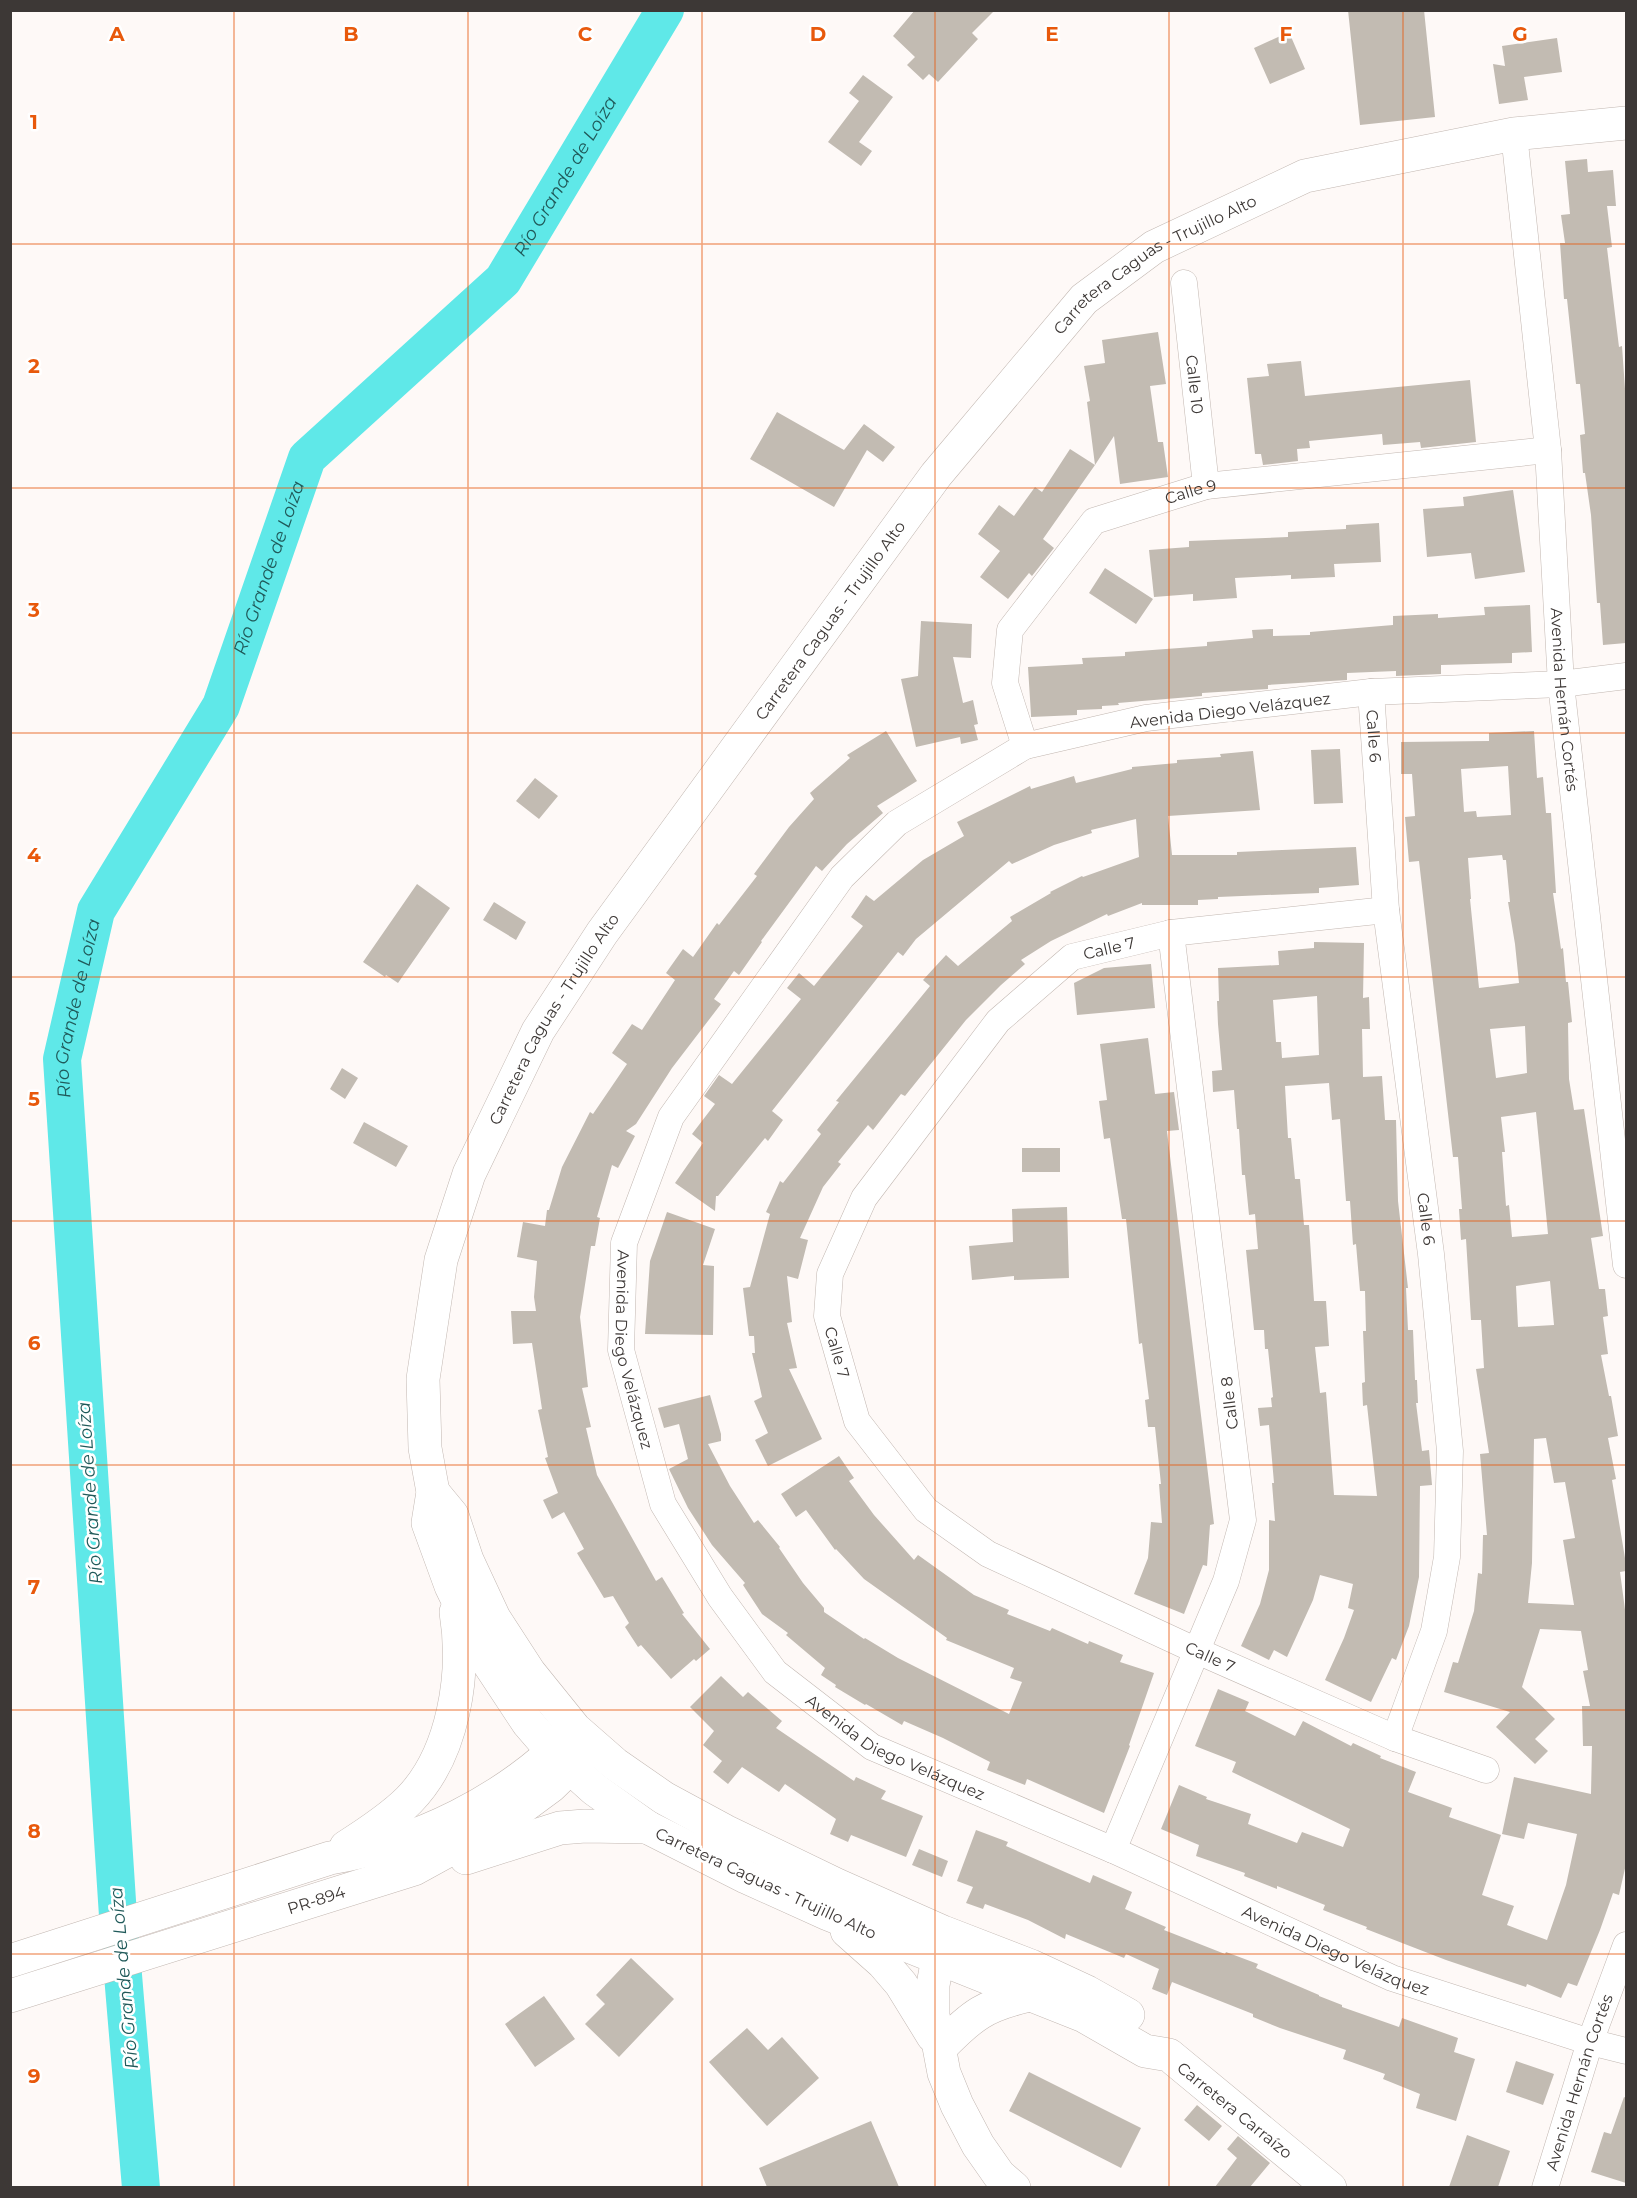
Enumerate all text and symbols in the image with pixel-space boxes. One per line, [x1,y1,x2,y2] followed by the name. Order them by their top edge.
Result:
[108,22,125,46] text: A
[343,22,359,46] text: B
[578,22,593,46] text: C
[810,22,826,46] text: D
[1045,22,1059,46] text: E
[1280,22,1293,46] text: F
[1512,22,1528,46] text: G
[509,92,622,260] water label: Río Grande de Loíza
[30,110,38,134] text: 1
[1050,191,1260,338] street label: Carretera Caguas - Trujillo Alto
[28,354,40,378] text: 2
[1182,354,1207,415] street label: Calle 10
[1163,476,1217,508] street label: Calle 9
[229,478,309,658] water label: Río Grande de Loíza
[751,517,909,724] street label: Carretera Caguas - Trujillo Alto
[27,598,40,622] text: 3
[1547,607,1582,793] street label: Avenida Hernán Cortés
[1129,689,1332,732] street label: Avenida Diego Velázquez
[1362,709,1385,763] street label: Calle 6
[27,843,41,867] text: 4
[485,910,623,1128] street label: Carretera Caguas - Trujillo Alto
[50,917,105,1099] water label: Río Grande de Loíza
[1081,933,1137,964] street label: Calle 7
[28,1087,40,1111] text: 5
[1413,1191,1439,1247] street label: Calle 6
[610,1250,657,1451] street label: Avenida Diego Velázquez
[821,1324,853,1380] street label: Calle 7
[28,1331,41,1355] text: 6
[1217,1375,1242,1431] street label: Calle 8
[73,1401,107,1585] water label: Río Grande de Loíza
[28,1575,40,1599] text: 7
[1182,1638,1238,1676] street label: Calle 7
[802,1691,988,1804] street label: Avenida Diego Velázquez
[27,1819,41,1843] text: 8
[652,1824,879,1943] street label: Carretera Caguas - Trujillo Alto
[285,1882,348,1918] street label: PR-894
[105,1886,143,2070] water label: Río Grande de Loíza
[1239,1902,1432,1999] street label: Avenida Diego Velázquez
[1542,1991,1617,2173] street label: Avenida Hernán Cortés
[1173,2058,1296,2163] street label: Carretera Carraízo
[28,2064,40,2088] text: 9

